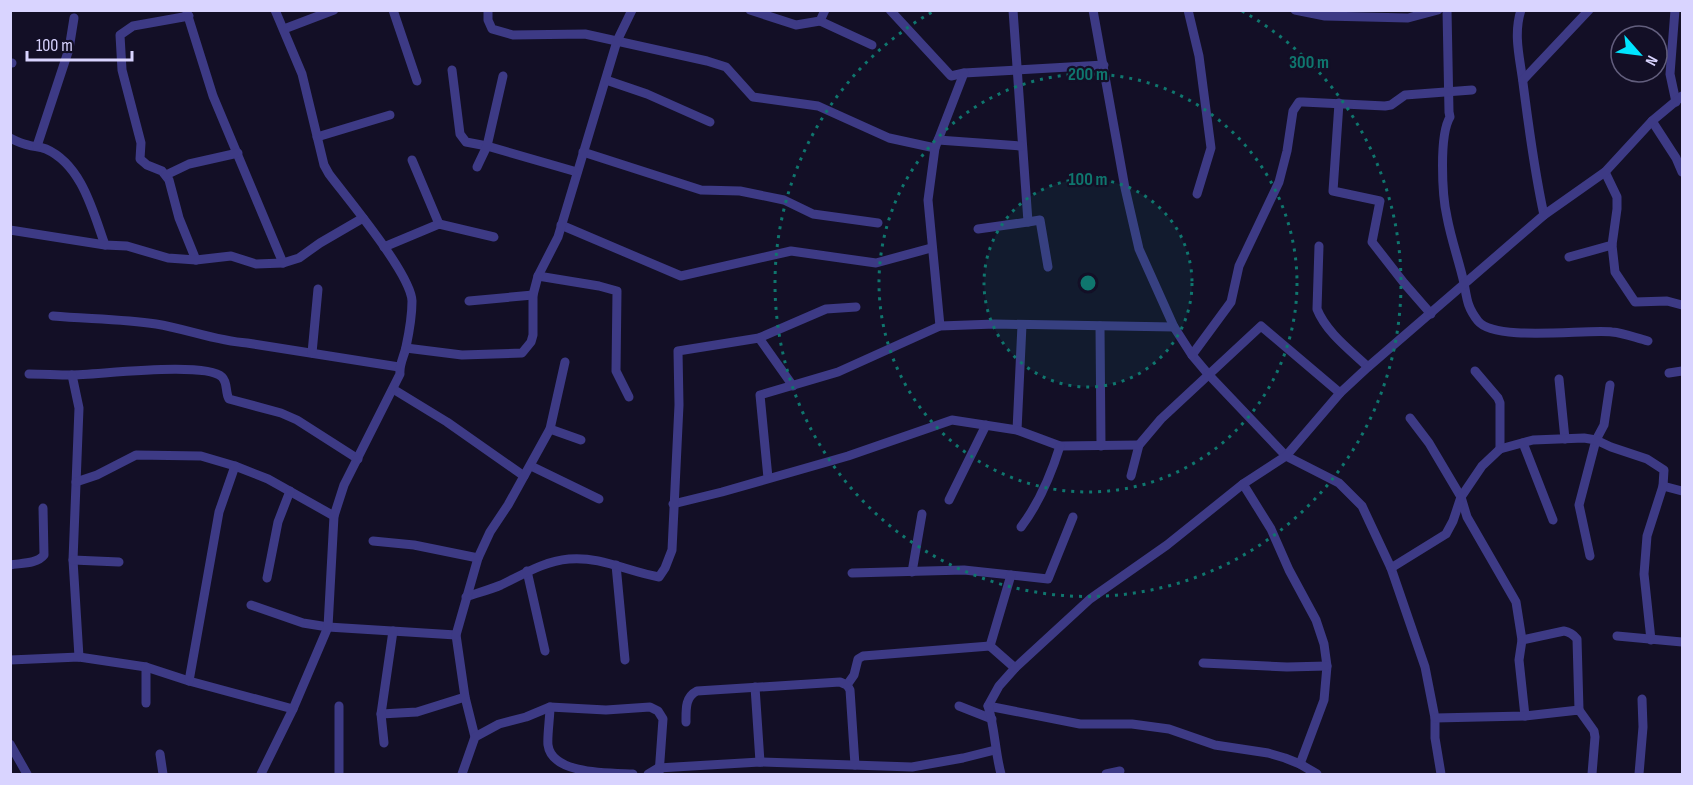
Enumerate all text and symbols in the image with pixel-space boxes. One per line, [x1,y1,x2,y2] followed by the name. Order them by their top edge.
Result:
[27,24,132,62] scale bar
[1609,24,1669,84] north arrow
[36,35,73,56] text: 100 m
[1289,52,1329,73] text: 300 m
[1641,52,1661,69] text: N
[1068,64,1108,85] text: 200 m
[1069,169,1108,190] text: 100 m
[1078,273,1098,293] centre of rings

